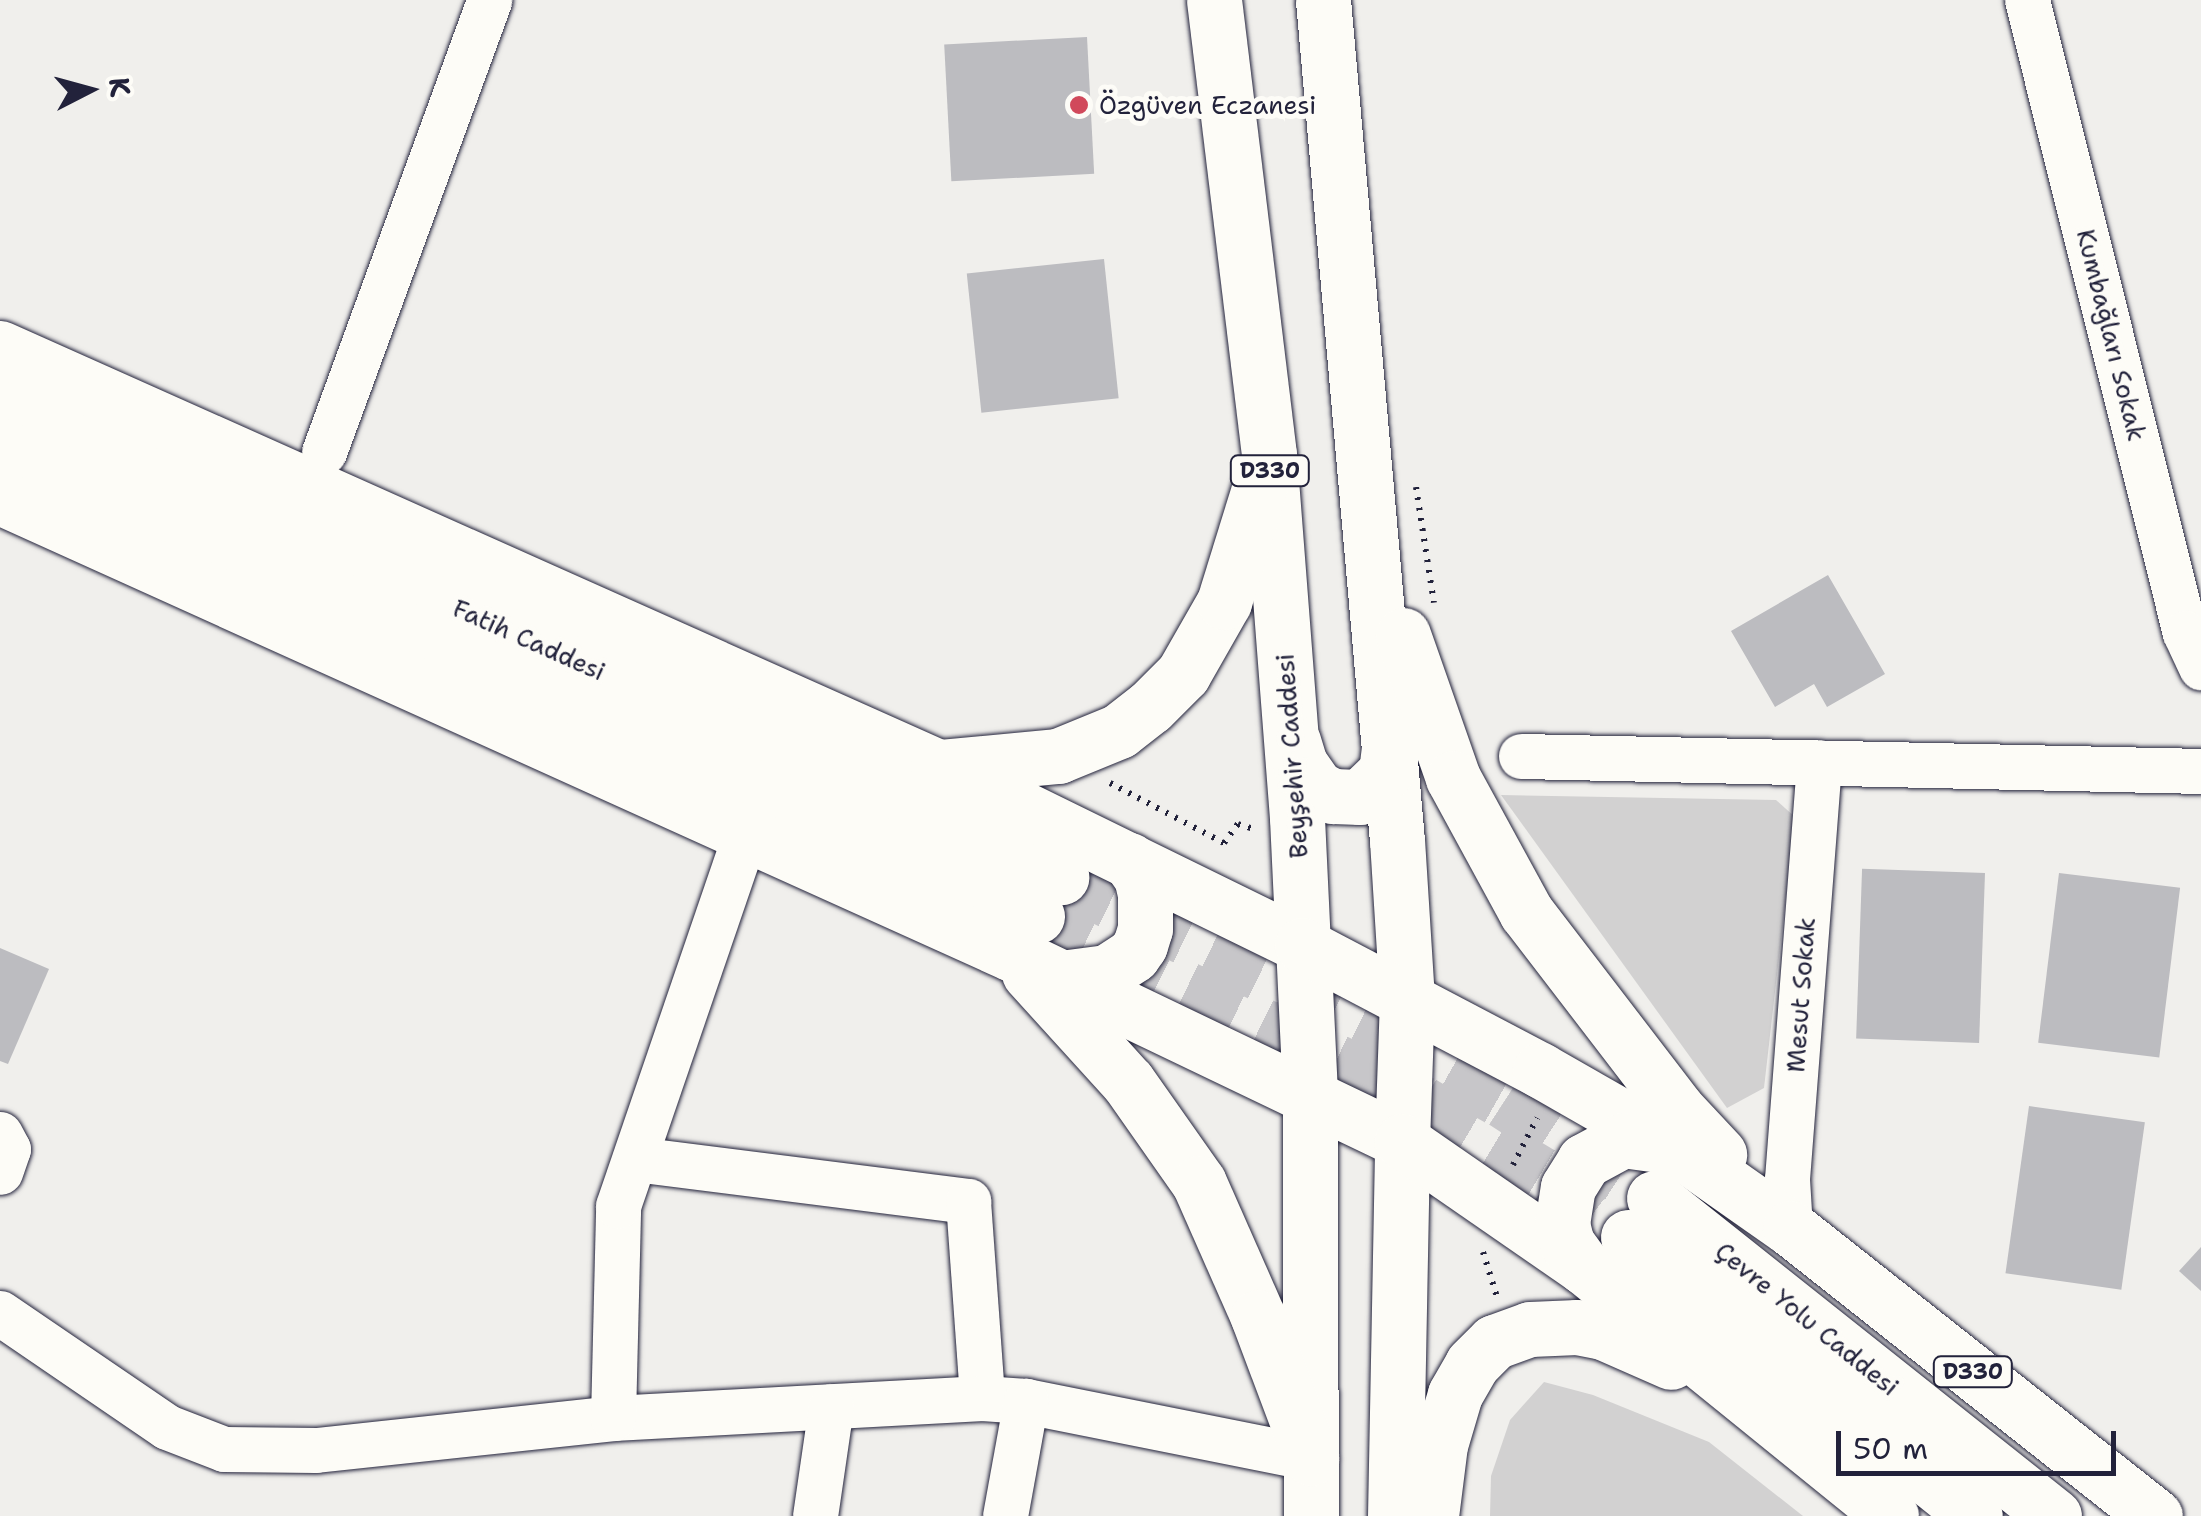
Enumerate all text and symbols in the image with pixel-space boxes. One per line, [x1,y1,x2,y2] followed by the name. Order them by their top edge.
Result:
[40,40,140,140] north arrow
[100,75,140,98] text: K
[1099,90,1316,120] place label: Özgüven Eczanesi
[1068,94,1090,116] marker: Özgüven Eczanesi
[2070,226,2152,444] street label: Kumbağları Sokak
[1228,454,1312,488] road number: D330
[448,593,610,687] street label: Fatih Caddesi
[1270,653,1314,859] street label: Beyşehir Caddesi
[1781,916,1821,1074] street label: Mesut Sokak
[1709,1236,1905,1402] street label: Çevre Yolu Caddesi
[1930,1355,2016,1389] road number: D330
[1841,1411,2121,1473] scale bar
[1853,1428,1928,1469] text: 50 m

